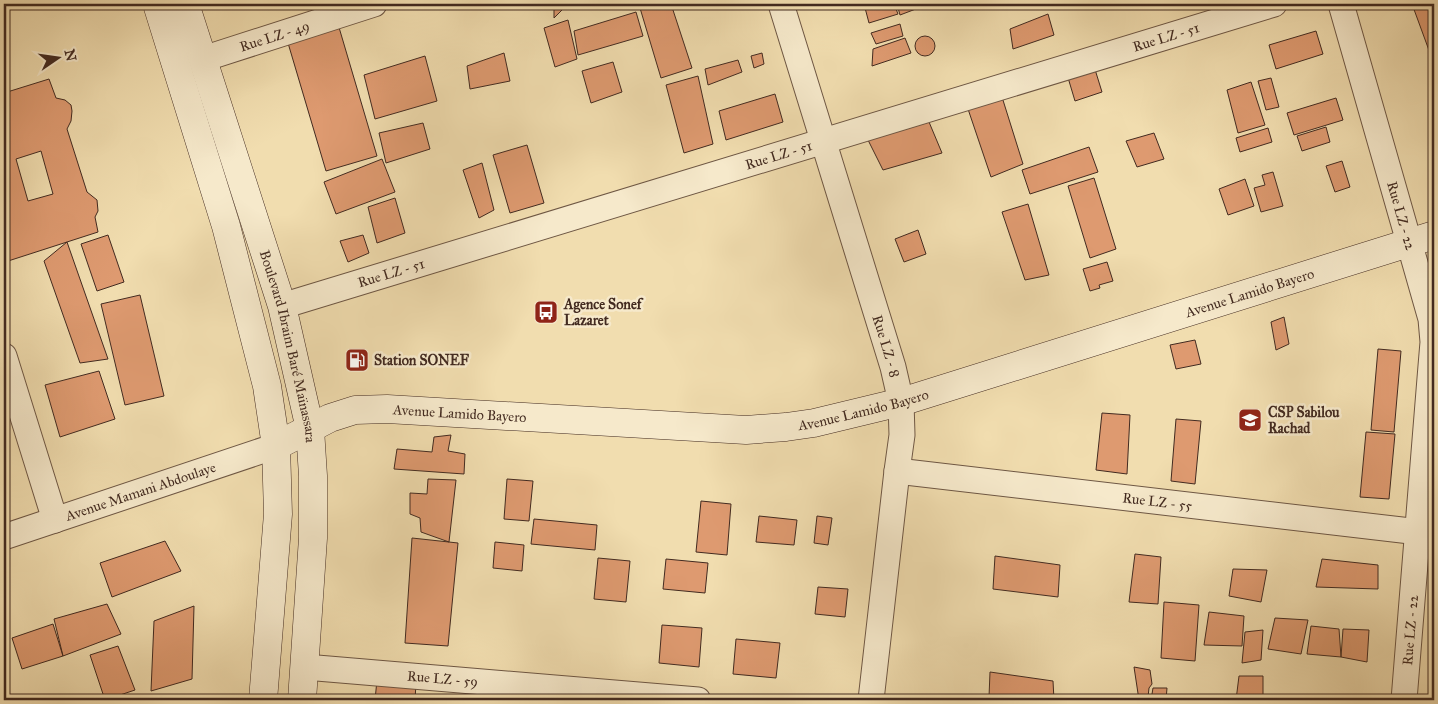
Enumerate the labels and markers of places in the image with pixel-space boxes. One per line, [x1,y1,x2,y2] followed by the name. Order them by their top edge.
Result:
[563,296,644,329] place label: Agence Sonef Lazaret
[533,299,559,325] bus stop icon: Agence Sonef Lazaret
[344,347,370,373] fuel station icon: Station SONEF
[374,352,470,369] place label: Station SONEF
[1268,404,1340,437] place label: CSP Sabilou Rachad
[1237,407,1263,433] school or university icon: CSP Sabilou Rachad

